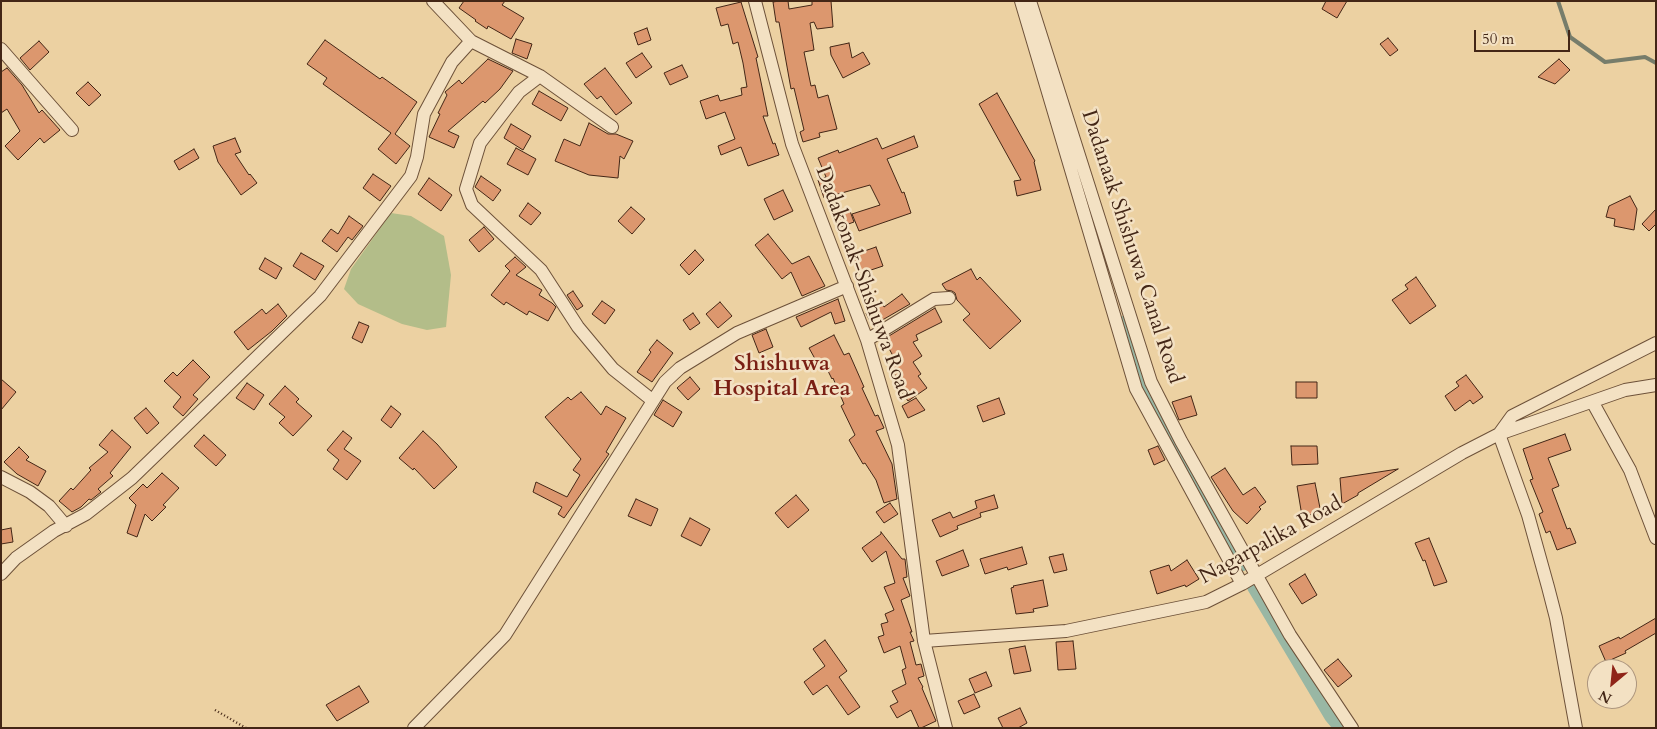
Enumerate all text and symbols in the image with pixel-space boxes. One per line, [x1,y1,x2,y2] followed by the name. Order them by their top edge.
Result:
[1477,20,1573,52] scale bar
[1482,29,1514,49] text: 50 m
[1075,107,1187,387] street label: Dadanaak Shishuwa Canal Road
[809,163,917,403] street label: Dadakonak-Shishuwa Road
[713,352,851,404] district label: Shishuwa Hospital Area
[1195,491,1347,591] street label: Nagarpalika Road
[1587,659,1637,709] north arrow
[1595,686,1615,708] text: N

